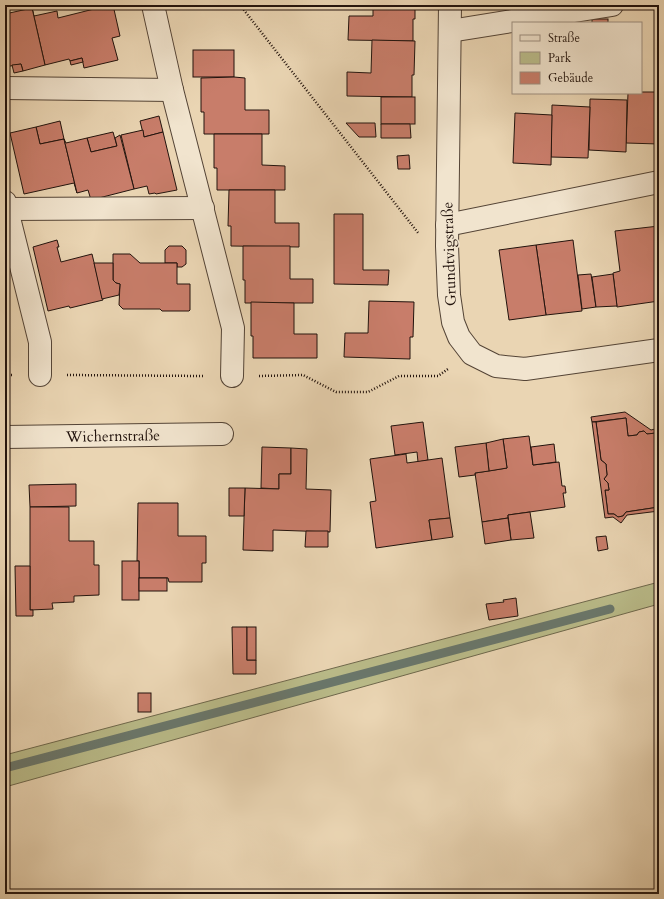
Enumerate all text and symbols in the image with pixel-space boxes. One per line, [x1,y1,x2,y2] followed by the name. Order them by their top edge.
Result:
[512,22,642,94] legend
[548,30,580,46] text: Straße
[548,50,572,66] text: Park
[548,70,593,86] text: Gebäude
[437,201,461,307] street label: Grundtvigstraße
[65,425,160,447] street label: Wichernstraße

